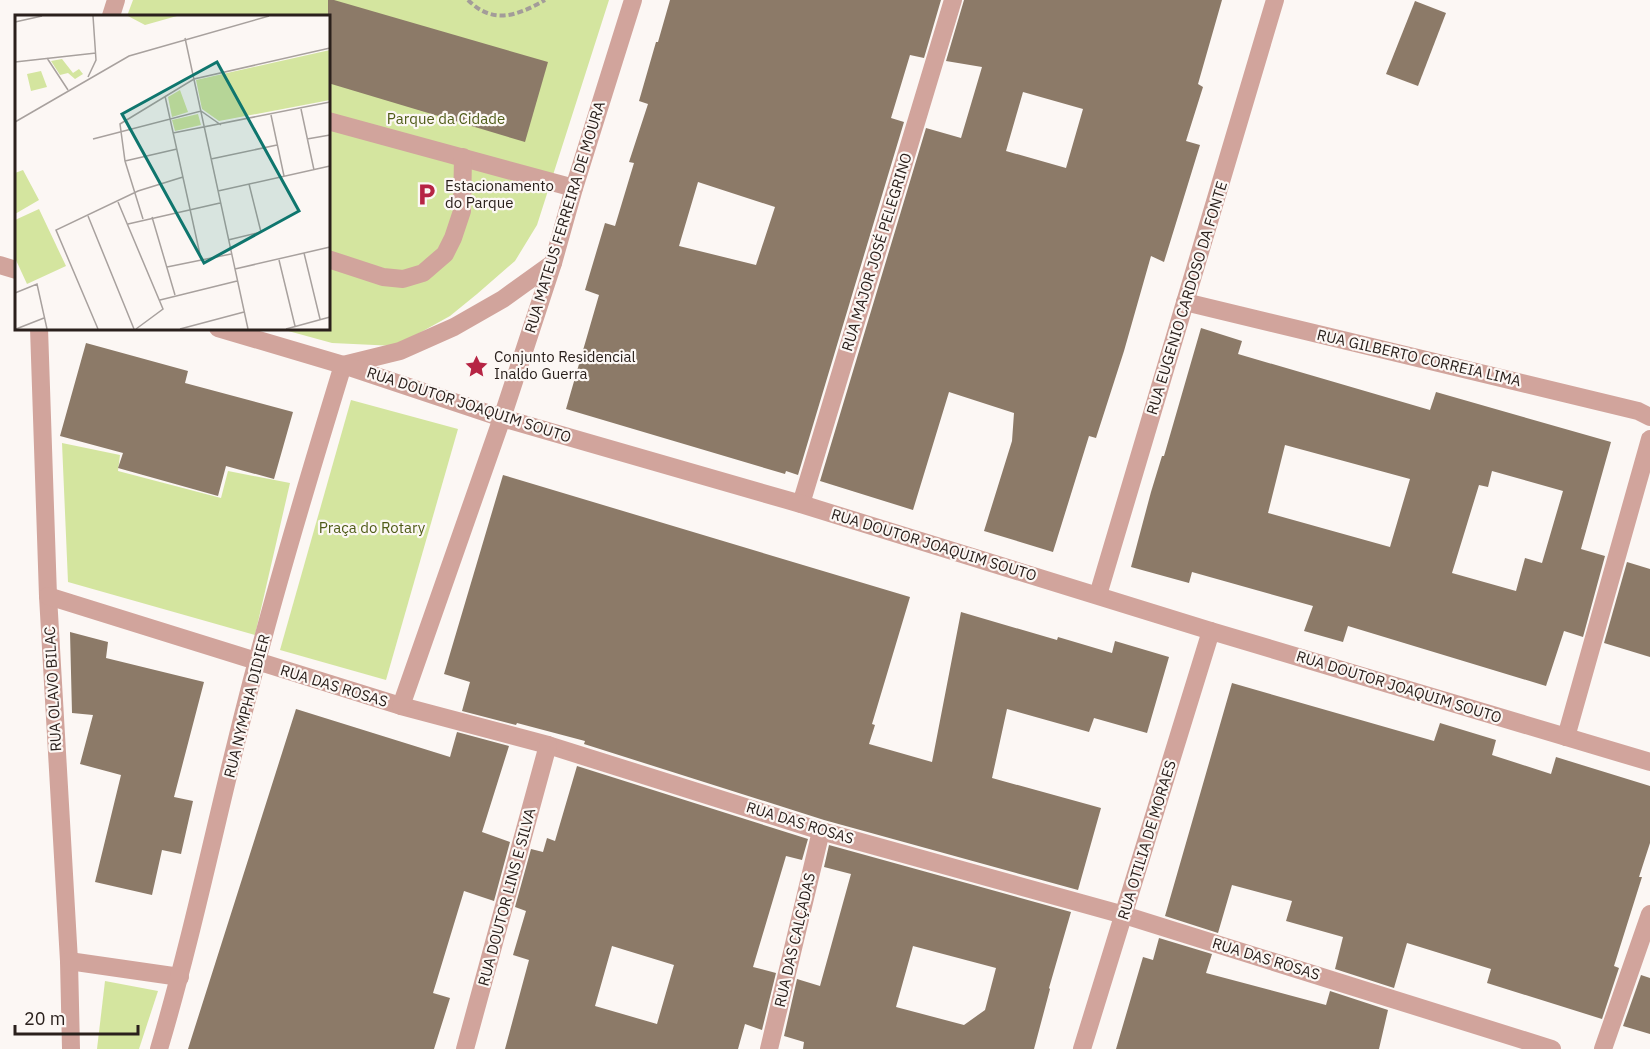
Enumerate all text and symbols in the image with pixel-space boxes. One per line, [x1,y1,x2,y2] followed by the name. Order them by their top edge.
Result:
[15,15,330,330] inset map
[520,98,609,335] street label: RUA MATEUS FERREIRA DE MOURA
[387,109,505,128] park label: Parque da Cidade
[837,150,916,353] street label: RUA MAJOR JOSÉ PELEGRINO
[445,176,554,212] place label: Estacionamento do Parque
[1142,179,1231,417] street label: RUA EUGENIO CARDOSO DA FONTE
[414,182,440,208] parking icon: Estacionamento do Parque
[1315,325,1523,390] street label: RUA GILBERTO CORREIA LIMA
[494,347,636,383] place label: Conjunto Residencial Inaldo Guerra
[463,353,489,379] place icon: Conjunto Residencial Inaldo Guerra
[365,362,574,447] street label: RUA DOUTOR JOAQUIM SOUTO
[829,504,1039,585] street label: RUA DOUTOR JOAQUIM SOUTO
[319,518,426,537] park label: Praça do Rotary
[40,626,65,752] street label: RUA OLAVO BILAC
[219,632,274,780] street label: RUA NYMPHA DIDIER
[1294,646,1504,727] street label: RUA DOUTOR JOAQUIM SOUTO
[278,660,390,711] street label: RUA DAS ROSAS
[1113,758,1180,922] street label: RUA OTILIA DE MORAES
[744,797,856,848] street label: RUA DAS ROSAS
[474,805,540,988] street label: RUA DOUTOR LINS E SILVA
[770,871,819,1009] street label: RUA DAS CALÇADAS
[1210,933,1322,984] street label: RUA DAS ROSAS
[15,998,138,1036] scale bar
[24,1007,66,1030] text: 20 m

